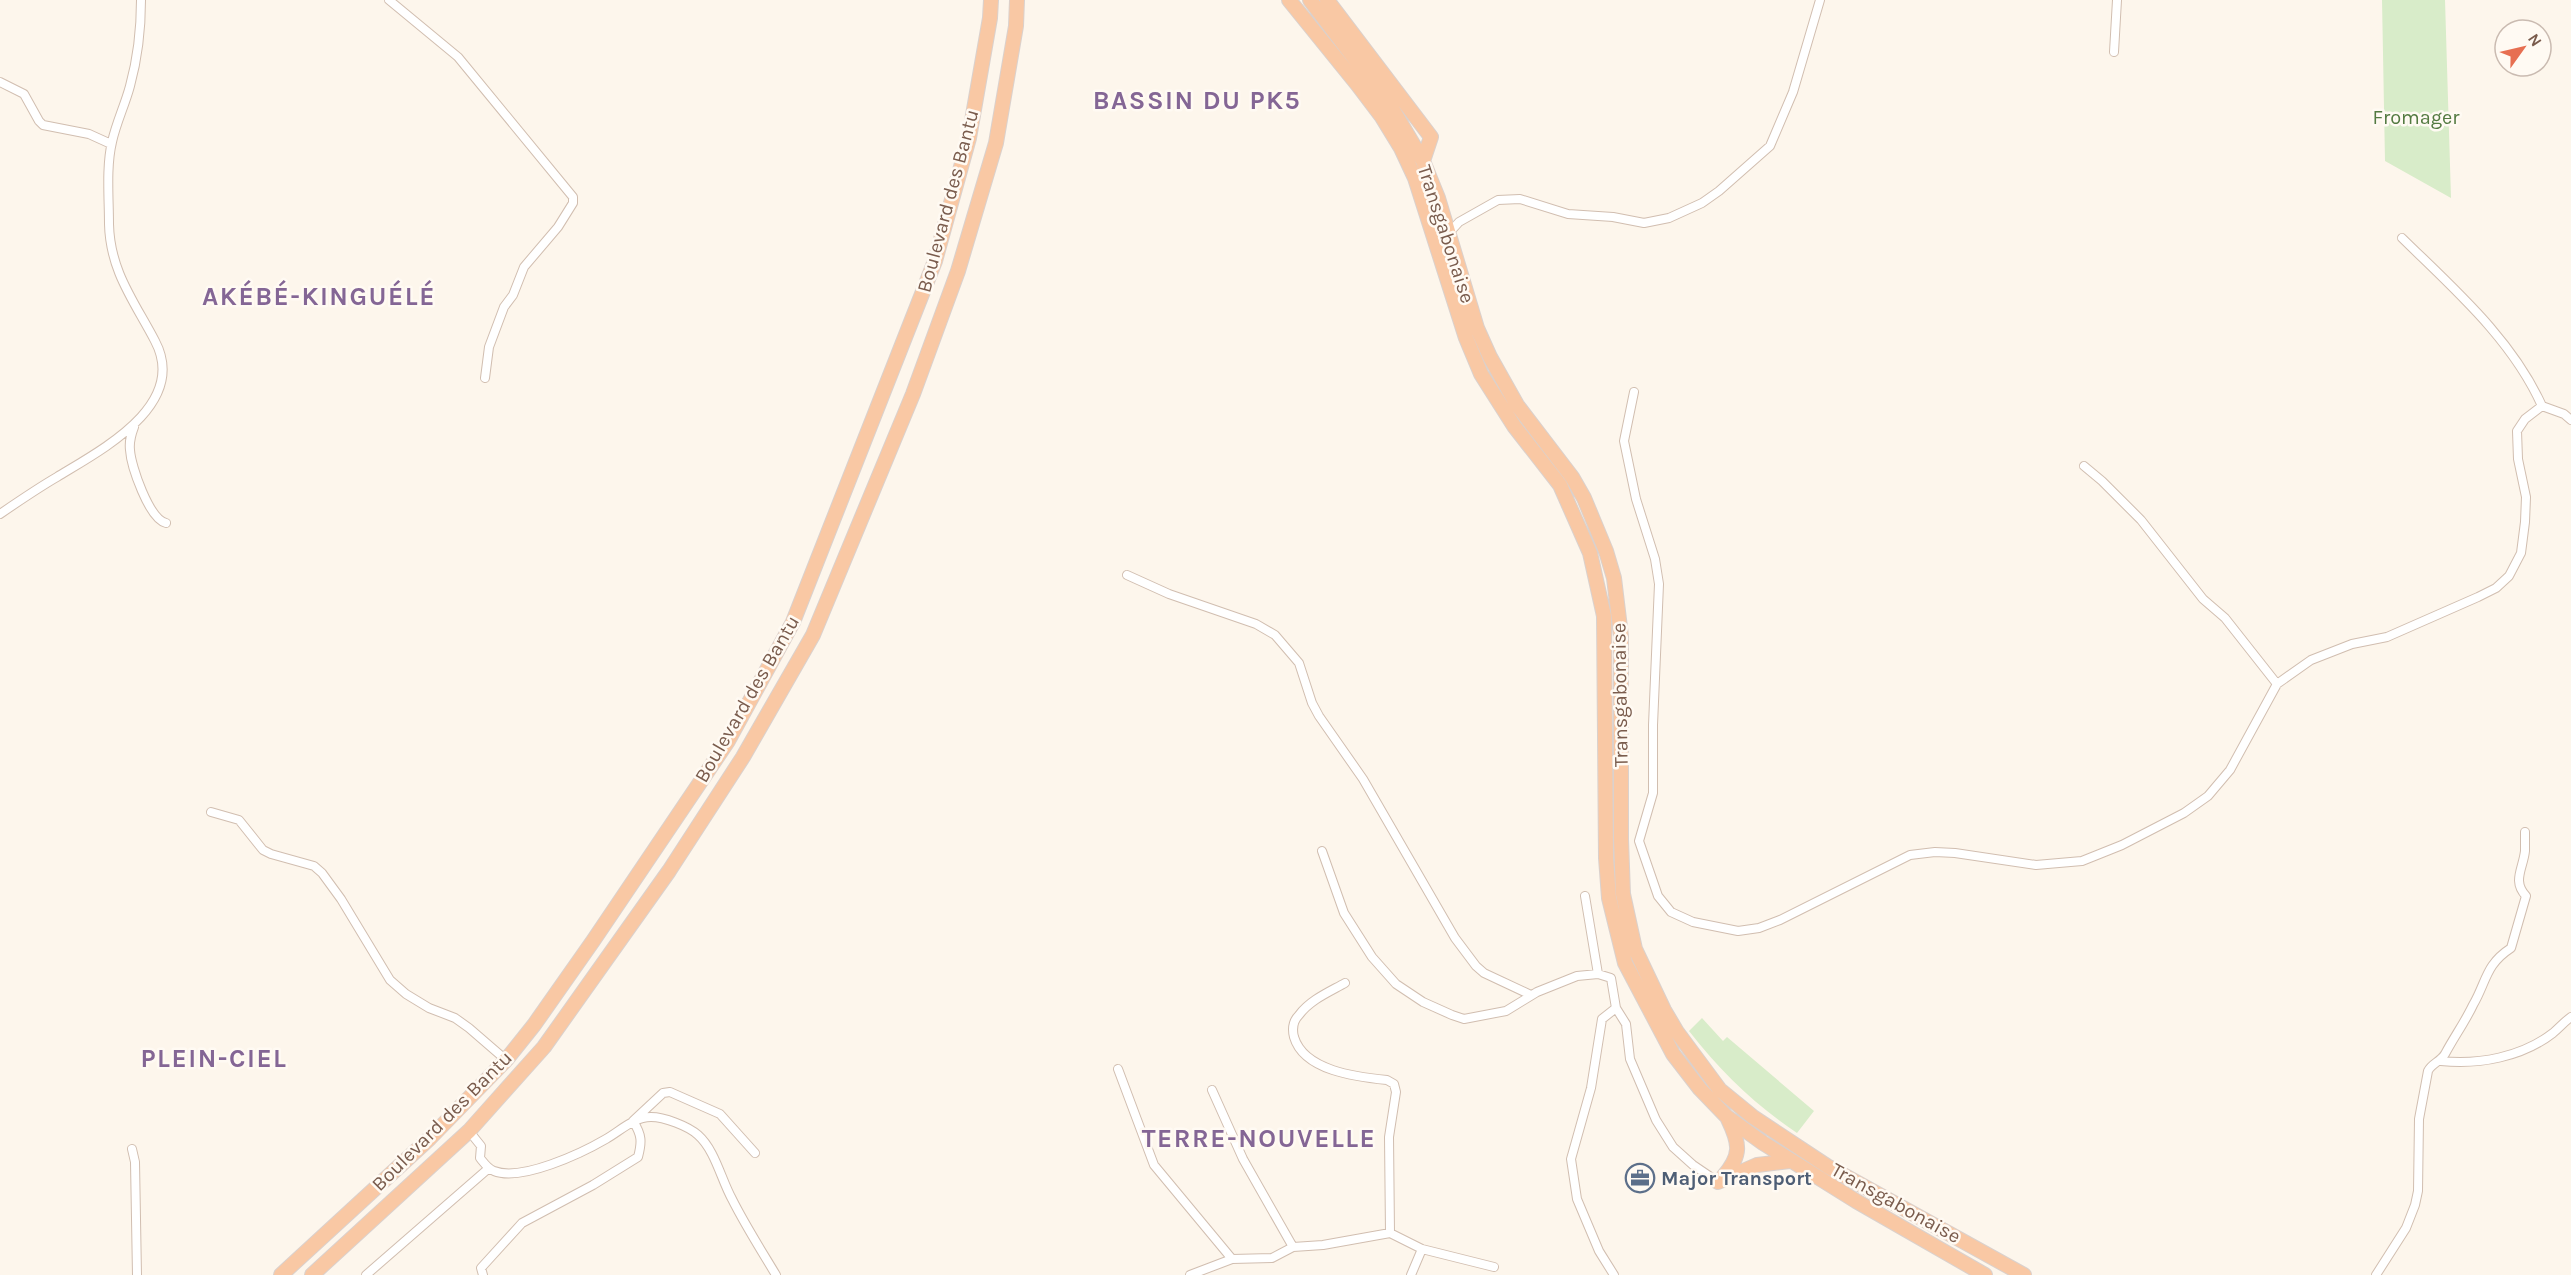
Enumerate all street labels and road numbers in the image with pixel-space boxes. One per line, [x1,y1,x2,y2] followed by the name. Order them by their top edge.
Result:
[912,107,984,295] street label: Boulevard des Bantu
[1413,162,1479,306] street label: Transgabonaise
[690,612,804,786] street label: Boulevard des Bantu
[1607,623,1633,767] street label: Transgabonaise
[367,1046,517,1196] street label: Boulevard des Bantu
[1827,1158,1965,1248] street label: Transgabonaise

